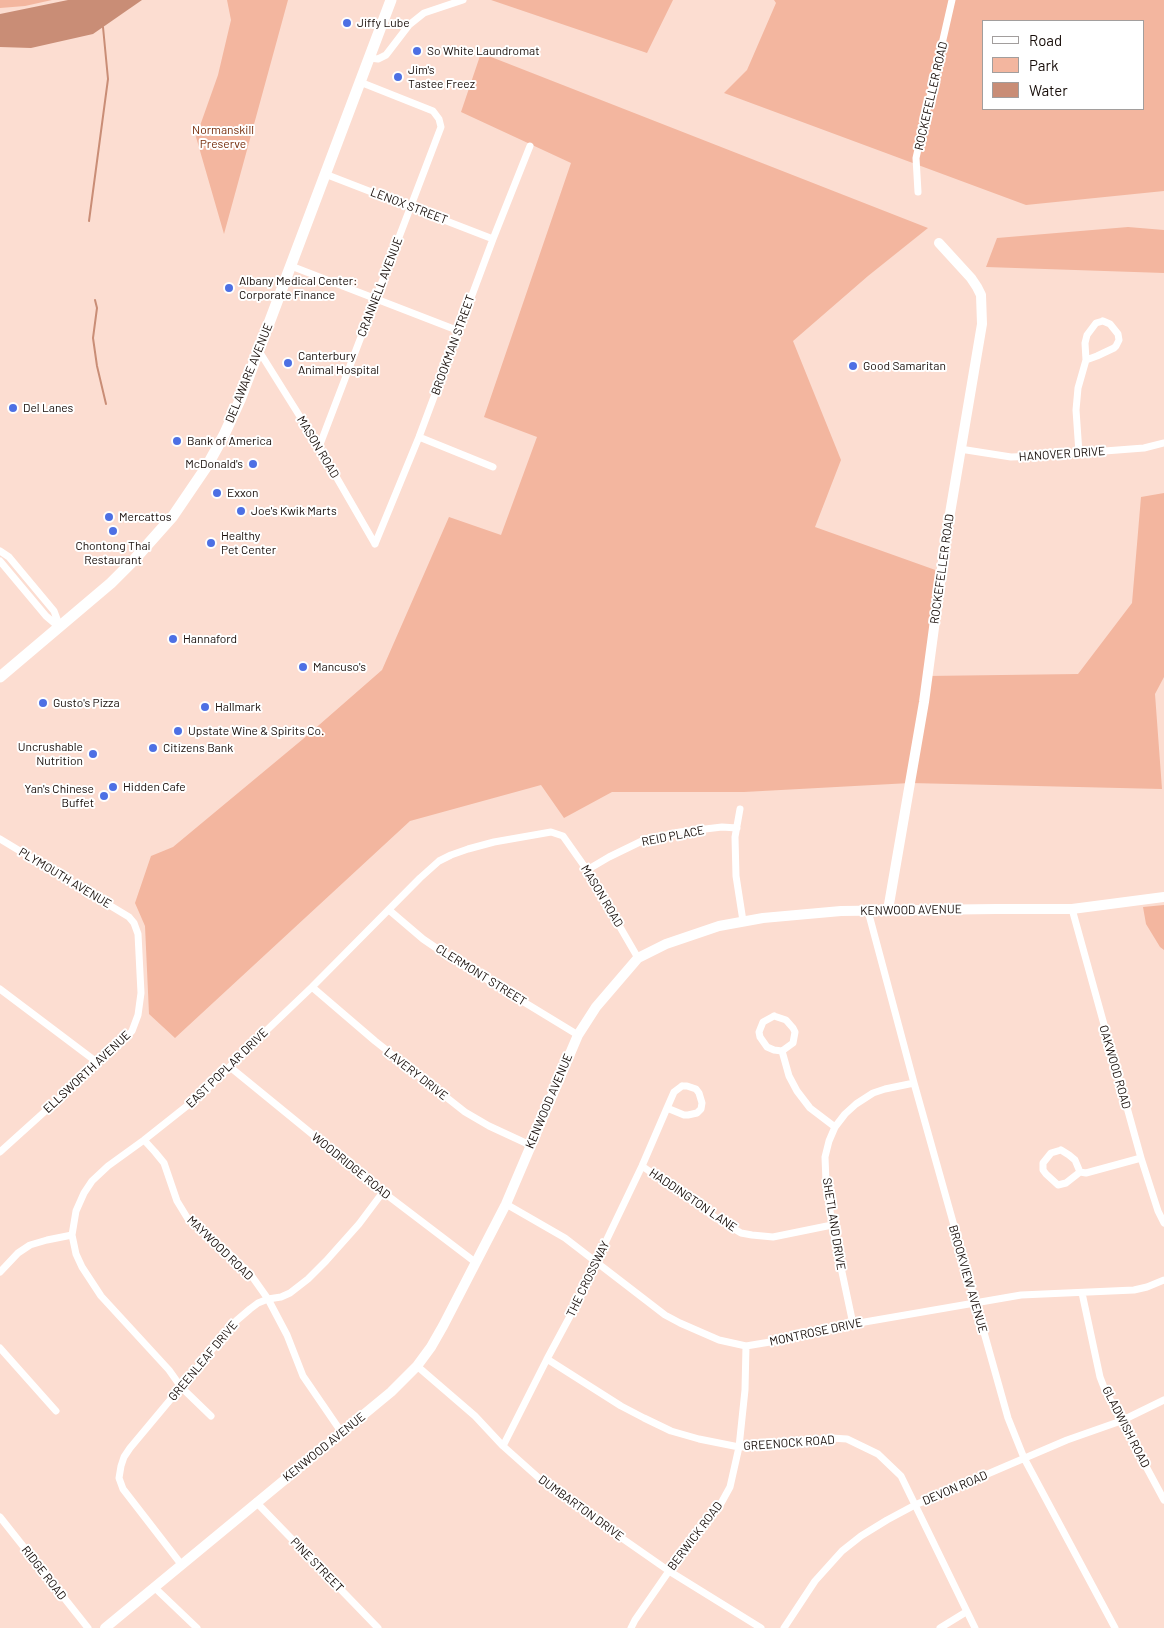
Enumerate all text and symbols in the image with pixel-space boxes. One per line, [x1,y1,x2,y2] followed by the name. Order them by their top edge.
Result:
[357,16,410,30] place label: Jiffy Lube
[341,17,353,29] marker: Jiffy Lube
[982,20,1144,110] legend
[1029,31,1062,49] text: Road
[912,40,950,152] street label: ROCKEFELLER ROAD
[427,44,540,58] place label: So White Laundromat
[411,45,423,57] marker: So White Laundromat
[1029,56,1058,74] text: Park
[408,63,475,91] place label: Jim's Tastee Freez
[392,71,404,83] marker: Jim's Tastee Freez
[1029,81,1068,99] text: Water
[192,123,254,151] park label: Normanskill Preserve
[368,185,450,227] street label: LENOX STREET
[354,235,406,339] street label: CRANNELL AVENUE
[239,274,357,302] place label: Albany Medical Center: Corporate Finance
[223,282,235,294] marker: Albany Medical Center: Corporate Finance
[428,293,478,397] street label: BROOKMAN STREET
[222,321,276,425] street label: DELAWARE AVENUE
[298,349,379,377] place label: Canterbury Animal Hospital
[282,357,294,369] marker: Canterbury Animal Hospital
[863,359,946,373] place label: Good Samaritan
[847,360,859,372] marker: Good Samaritan
[23,401,73,415] place label: Del Lanes
[7,402,19,414] marker: Del Lanes
[294,413,342,481] street label: MASON ROAD
[187,434,272,448] place label: Bank of America
[171,435,183,447] marker: Bank of America
[1018,444,1106,464] street label: HANOVER DRIVE
[185,457,243,471] place label: McDonald's
[247,458,259,470] marker: McDonald's
[227,486,258,500] place label: Exxon
[211,487,223,499] marker: Exxon
[251,504,337,518] place label: Joe's Kwik Marts
[235,505,247,517] marker: Joe's Kwik Marts
[119,510,171,524] place label: Mercattos
[103,511,115,523] marker: Mercattos
[927,513,957,625] street label: ROCKEFELLER ROAD
[107,525,119,537] marker: Chontong Thai Restaurant
[221,529,276,557] place label: Healthy Pet Center
[205,537,217,549] marker: Healthy Pet Center
[75,539,151,567] place label: Chontong Thai Restaurant
[183,632,237,646] place label: Hannaford
[167,633,179,645] marker: Hannaford
[313,660,366,674] place label: Mancuso's
[297,661,309,673] marker: Mancuso's
[53,696,120,710] place label: Gusto's Pizza
[37,697,49,709] marker: Gusto's Pizza
[215,700,261,714] place label: Hallmark
[199,701,211,713] marker: Hallmark
[188,724,324,738] place label: Upstate Wine & Spirits Co.
[172,725,184,737] marker: Upstate Wine & Spirits Co.
[18,740,83,768] place label: Uncrushable Nutrition
[163,741,233,755] place label: Citizens Bank
[147,742,159,754] marker: Citizens Bank
[87,748,99,760] marker: Uncrushable Nutrition
[123,780,186,794] place label: Hidden Cafe
[107,781,119,793] marker: Hidden Cafe
[24,782,94,810] place label: Yan's Chinese Buffet
[98,790,110,802] marker: Yan's Chinese Buffet
[640,823,706,849] street label: REID PLACE
[16,845,114,911] street label: PLYMOUTH AVENUE
[578,862,626,930] street label: MASON ROAD
[860,902,962,918] street label: KENWOOD AVENUE
[433,941,529,1009] street label: CLERMONT STREET
[1096,1023,1134,1111] street label: OAKWOOD ROAD
[183,1025,271,1111] street label: EAST POPLAR DRIVE
[40,1028,134,1116] street label: ELLSWORTH AVENUE
[381,1045,451,1103] street label: LAVERY DRIVE
[522,1051,576,1151] street label: KENWOOD AVENUE
[309,1130,393,1202] street label: WOODRIDGE ROAD
[646,1165,740,1235] street label: HADDINGTON LANE
[820,1177,848,1271] street label: SHETLAND DRIVE
[184,1213,256,1283] street label: MAYWOOD ROAD
[946,1223,990,1335] street label: BROOKVIEW AVENUE
[563,1239,613,1319] street label: THE CROSSWAY
[768,1315,864,1349] street label: MONTROSE DRIVE
[165,1318,241,1404] street label: GREENLEAF DRIVE
[1099,1384,1153,1470] street label: GLADWISH ROAD
[280,1409,368,1485] street label: KENWOOD AVENUE
[743,1433,835,1453] street label: GREENOCK ROAD
[920,1468,990,1508] street label: DEVON ROAD
[536,1472,626,1544] street label: DUMBARTON DRIVE
[665,1499,725,1573] street label: BERWICK ROAD
[287,1535,347,1595] street label: PINE STREET
[19,1543,69,1603] street label: RIDGE ROAD

